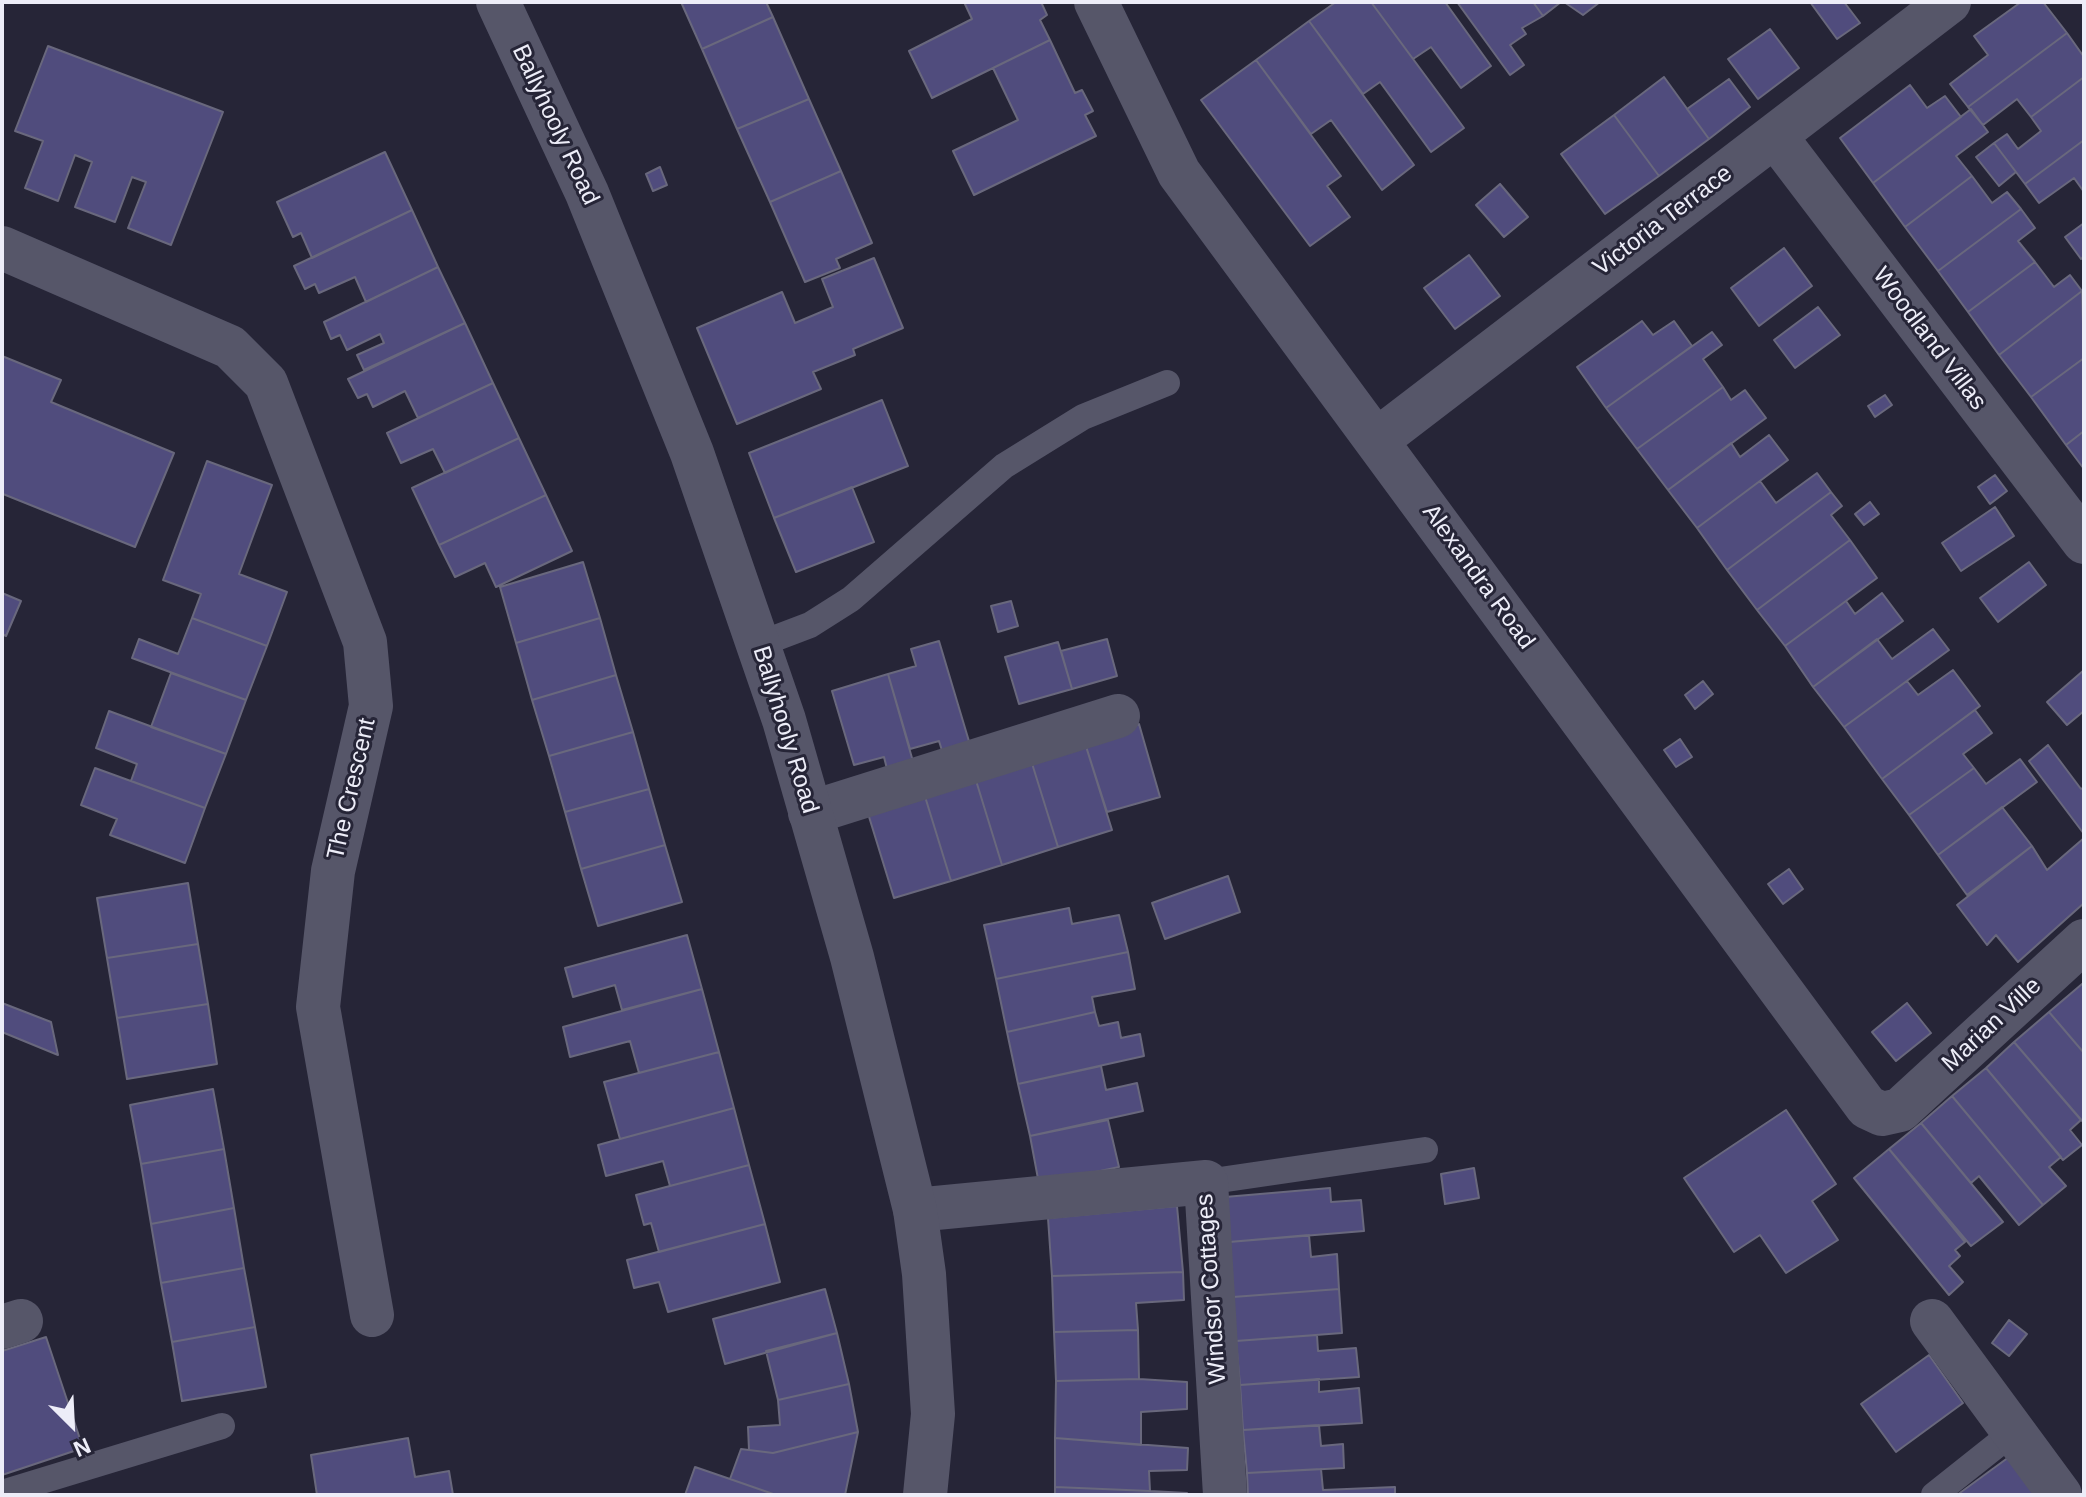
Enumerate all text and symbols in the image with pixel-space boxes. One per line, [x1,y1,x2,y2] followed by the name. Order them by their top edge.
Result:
[505,40,605,210] street label: Ballyhooly Road
[1588,159,1738,283] street label: Victoria Terrace
[1866,262,1992,416] street label: Woodland Villas
[1416,499,1540,655] street label: Alexandra Road
[746,643,824,817] street label: Ballyhooly Road
[322,716,382,862] street label: The Crescent
[1936,972,2048,1078] street label: Marian Ville
[1191,1193,1233,1385] street label: Windsor Cottages
[32,1385,112,1465] north arrow
[70,1433,94,1462] text: N

